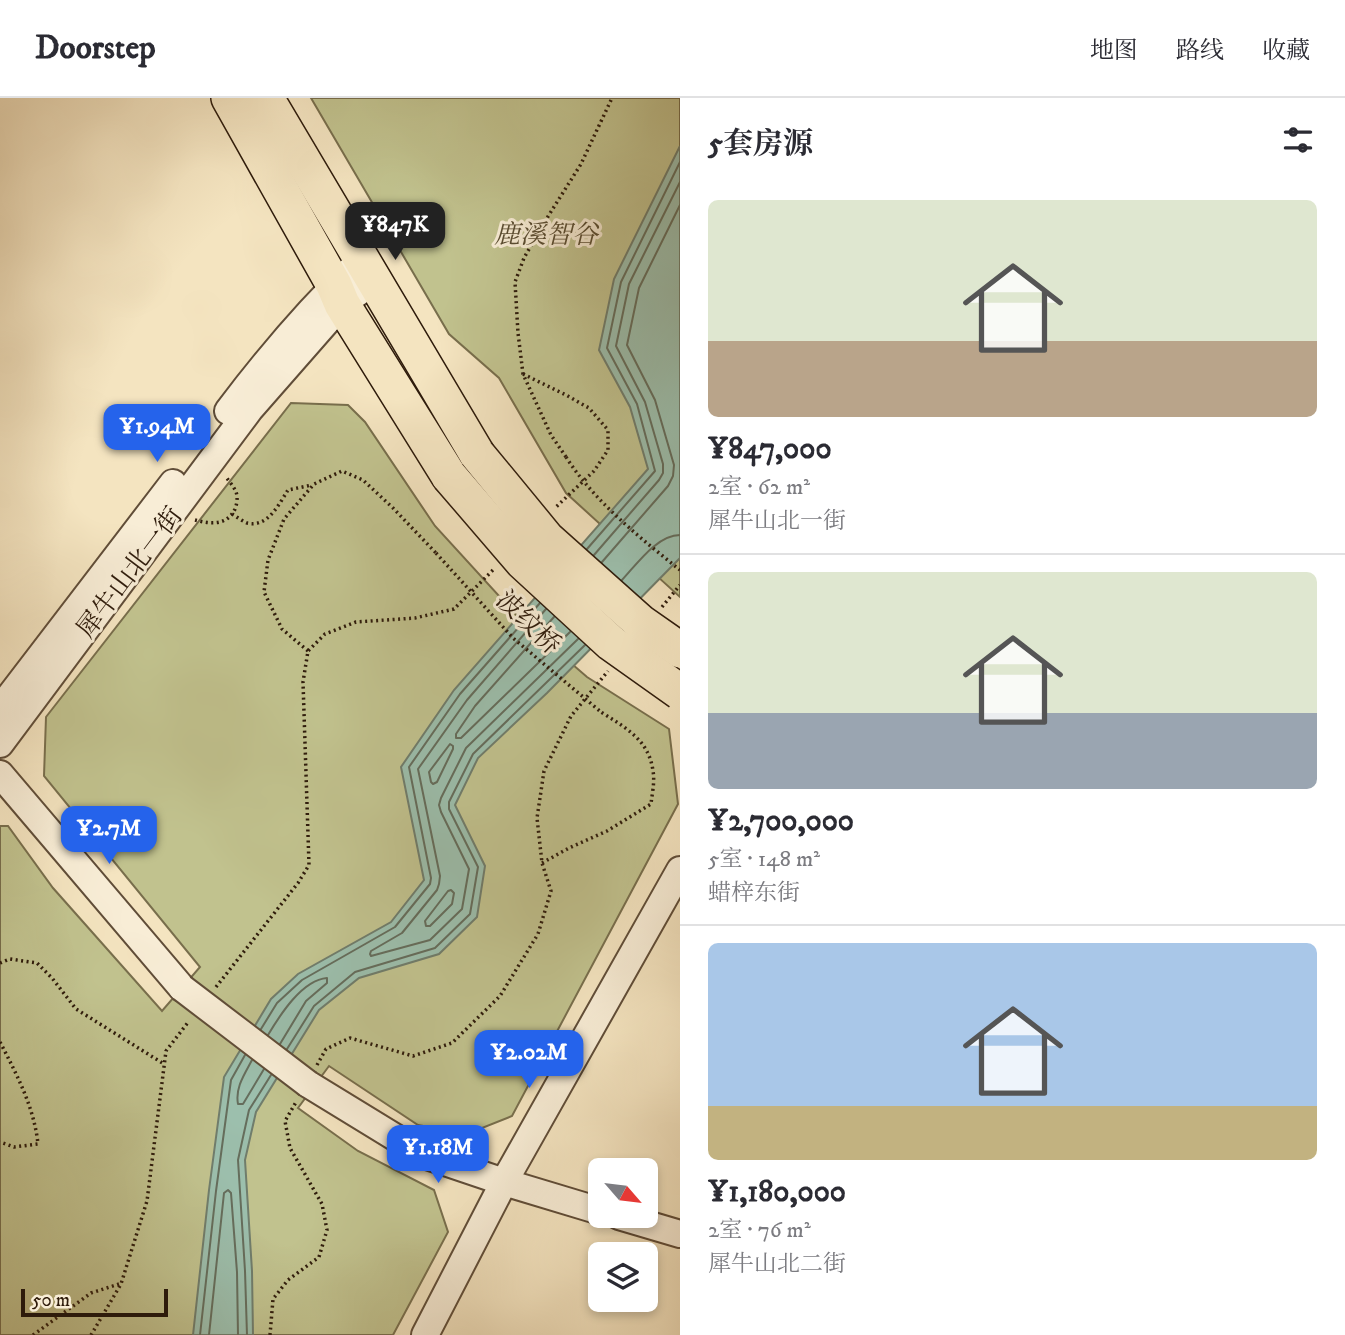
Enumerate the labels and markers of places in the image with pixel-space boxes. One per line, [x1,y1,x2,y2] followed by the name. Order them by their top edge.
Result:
[346,202,444,262] pin: ¥847K
[100,404,214,464] pin: ¥1.94M
[60,806,158,866] pin: ¥2.7M
[472,1030,586,1090] pin: ¥2.02M
[381,1126,495,1185] pin: ¥1.18M

